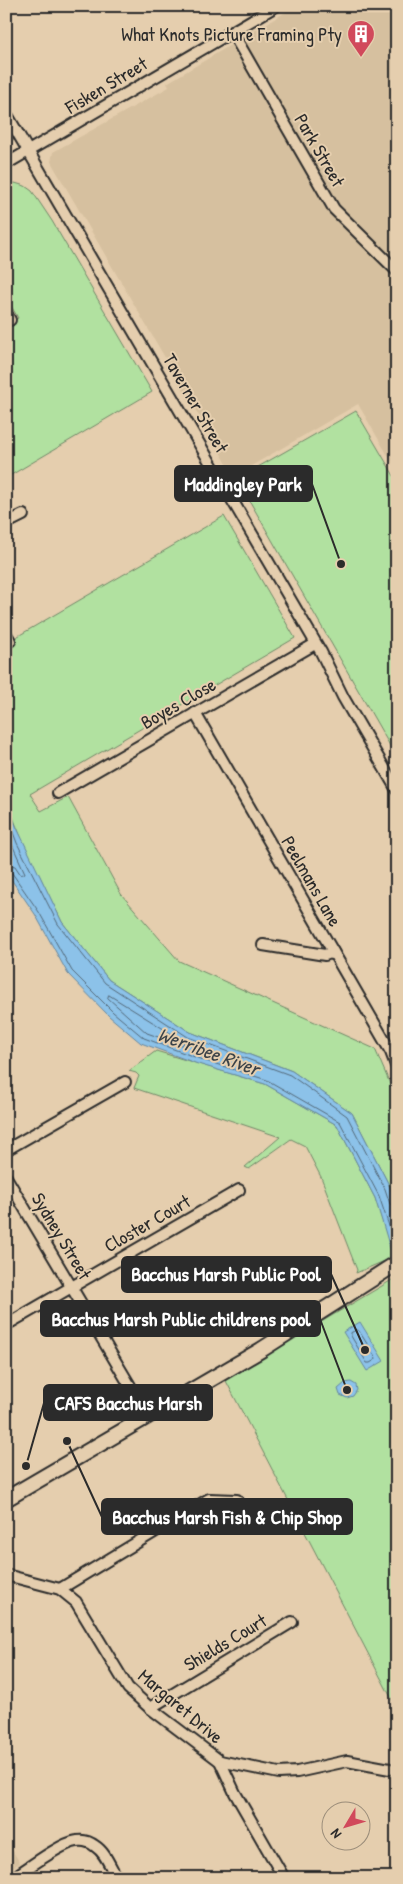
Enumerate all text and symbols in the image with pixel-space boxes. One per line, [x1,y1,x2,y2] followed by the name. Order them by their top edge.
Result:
[346,19,376,58] building icon: What Knots Picture Framing Pty
[121,21,342,47] place label: What Knots Picture Framing Pty
[59,50,152,120] street label: Fisken Street
[289,109,352,192] street label: Park Street
[157,348,235,458] street label: Taverner Street
[175,466,312,501] callout: Maddingley Park
[184,470,302,498] text: Maddingley Park
[136,671,221,735] street label: Boyes Close
[276,831,349,931] street label: Peelmans Lane
[155,1020,266,1083] water label: Werribee River
[26,1188,98,1285] street label: Sydney Street
[99,1188,195,1258] street label: Closter Court
[122,1257,331,1292] callout: Bacchus Marsh Public Pool
[131,1260,321,1287] text: Bacchus Marsh Public Pool
[41,1301,320,1336] callout: Bacchus Marsh Public childrens pool
[51,1305,311,1333] text: Bacchus Marsh Public childrens pool
[44,1385,212,1420] callout: CAFS Bacchus Marsh
[54,1389,202,1416] text: CAFS Bacchus Marsh
[102,1499,352,1534] callout: Bacchus Marsh Fish & Chip Shop
[112,1503,342,1531] text: Bacchus Marsh Fish & Chip Shop
[179,1607,272,1677] street label: Shields Court
[133,1663,229,1750] street label: Margaret Drive
[320,1802,370,1852] north arrow
[325,1825,345,1843] text: N

